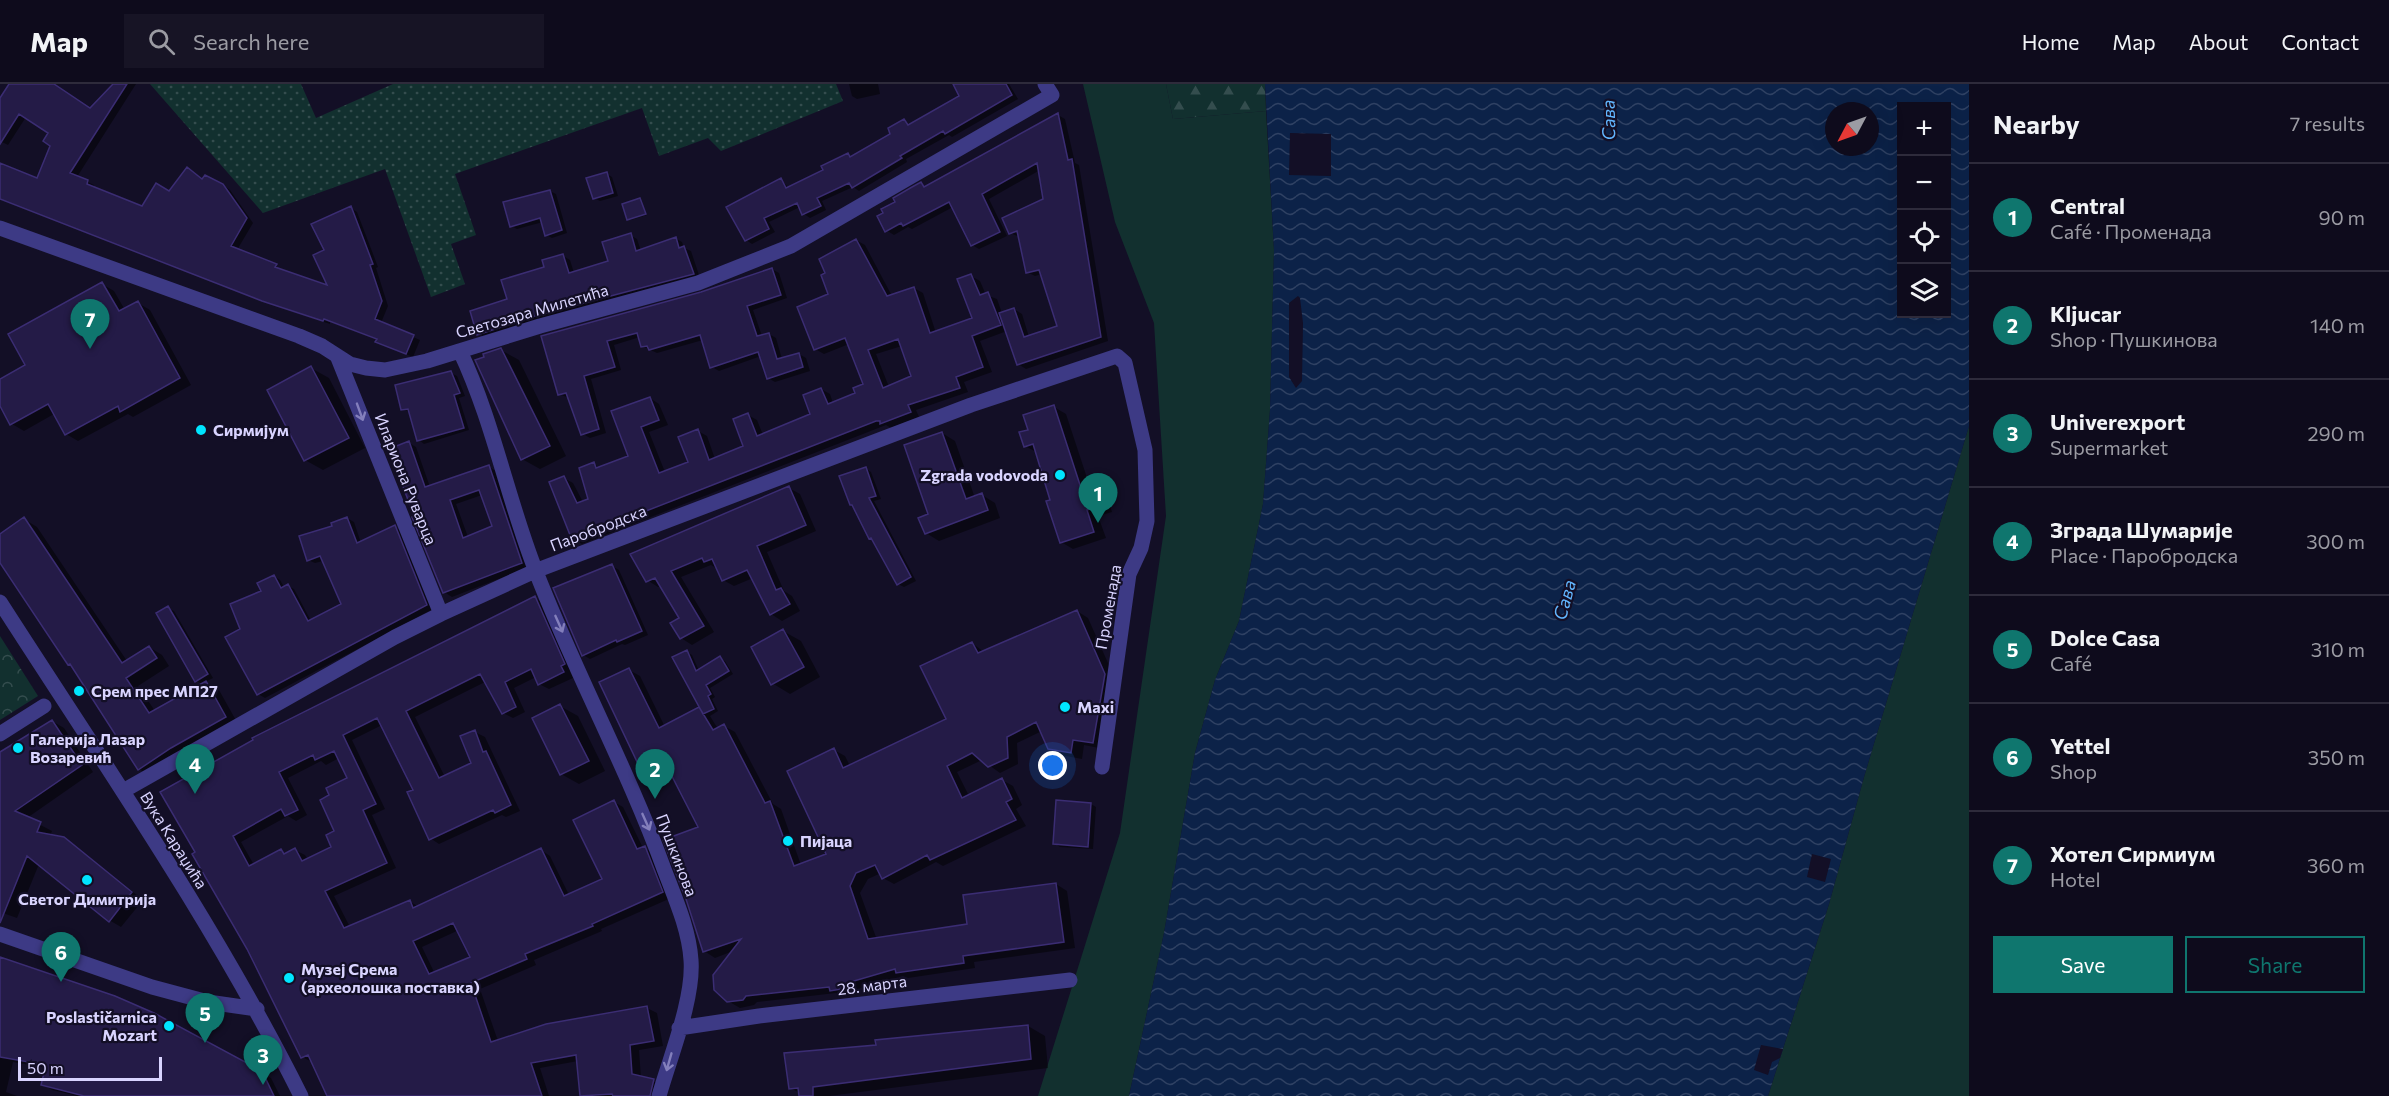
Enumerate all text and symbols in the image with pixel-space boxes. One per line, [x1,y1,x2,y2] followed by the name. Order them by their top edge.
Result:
[124,14,544,68] search box
[30,24,88,58] text: Map
[145,25,178,58] icon: search
[193,28,309,55] text: Search here
[2022,29,2079,54] text: Home
[2112,29,2156,54] text: Map
[2189,29,2248,54] text: About
[2281,29,2359,54] text: Contact
[1597,100,1619,140] water label: Сава
[1825,102,1879,156] north arrow
[1897,102,1951,318] map controls
[1897,102,1951,156] button: +
[1993,108,2080,139] text: Nearby
[2290,111,2365,135] text: 7 results
[1897,156,1951,210] button: −
[2050,192,2125,219] text: Central
[2008,205,2017,229] text: 1
[2319,205,2365,229] text: 90 m
[1897,210,1951,264] button: locate
[2050,219,2212,243] text: Café · Променада
[1897,264,1951,318] button: layers
[453,280,610,341] street label: Светозара Милетића
[70,300,110,349] pin: 7
[2050,300,2121,327] text: Kljucar
[2007,313,2018,337] text: 2
[2310,313,2365,337] text: 140 m
[2050,327,2218,351] text: Shop · Пушкинова
[355,402,366,421] one-way arrow
[2050,408,2185,435] text: Univerexport
[371,410,442,547] street label: Илариона Руварца
[213,420,289,439] place label: Сирмијум
[2007,421,2018,445] text: 3
[2307,421,2365,445] text: 290 m
[194,423,208,437] marker: Сирмијум
[2050,435,2168,459] text: Supermarket
[920,465,1048,484] place label: Zgrada vodovoda
[1053,468,1067,482] marker: Zgrada vodovoda
[1078,474,1118,523] pin: 1
[547,500,649,555] street label: Паробродска
[2050,516,2233,543] text: Зграда Шумарије
[2006,529,2019,553] text: 4
[2306,529,2365,553] text: 300 m
[2050,543,2238,567] text: Place · Паробродска
[1091,563,1124,651] street label: Променада
[1548,577,1580,622] water label: Сава
[554,615,565,633] one-way arrow
[2050,624,2160,651] text: Dolce Casa
[2007,637,2018,661] text: 5
[2311,637,2365,661] text: 310 m
[2050,651,2092,675] text: Café
[91,681,218,700] place label: Срем прес МП27
[72,684,86,698] marker: Срем прес МП27
[1077,697,1114,716] place label: Maxi
[1058,700,1072,714] marker: Maxi
[30,729,145,766] place label: Галерија Лазар Возаревић
[2050,732,2110,759] text: Yettel
[11,741,25,755] marker: Галерија Лазар Возаревић
[176,744,214,794] pin: 4
[2006,745,2019,769] text: 6
[2308,745,2365,769] text: 350 m
[636,750,674,799] pin: 2
[1038,751,1067,780] your location
[2050,759,2097,783] text: Shop
[137,788,212,892] street label: Вука Караџића
[653,811,702,899] street label: Пушкинова
[641,812,652,831] one-way arrow
[800,831,852,850] place label: Пијаца
[781,834,795,848] marker: Пијаца
[2050,840,2215,867] text: Хотел Сирмиум
[2007,853,2018,877] text: 7
[2307,853,2365,877] text: 360 m
[2050,867,2100,891] text: Hotel
[80,873,94,887] marker: Светог Димитрија
[18,889,156,908] place label: Светог Димитрија
[42,932,80,982] pin: 6
[1993,936,2173,993] button: Save
[2185,936,2365,993] button: Share
[301,959,480,996] place label: Музеј Срема (археолошка поставка)
[282,971,296,985] marker: Музеј Срема (археолошка поставка)
[836,971,908,998] street label: 28. марта
[186,994,224,1043] pin: 5
[46,1007,157,1044] place label: Poslastičarnica Mozart
[162,1019,176,1033] marker: Poslastičarnica Mozart
[244,1036,282,1085] pin: 3
[663,1052,674,1071] one-way arrow
[18,1054,162,1082] scale bar
[27,1058,64,1077] text: 50 m

